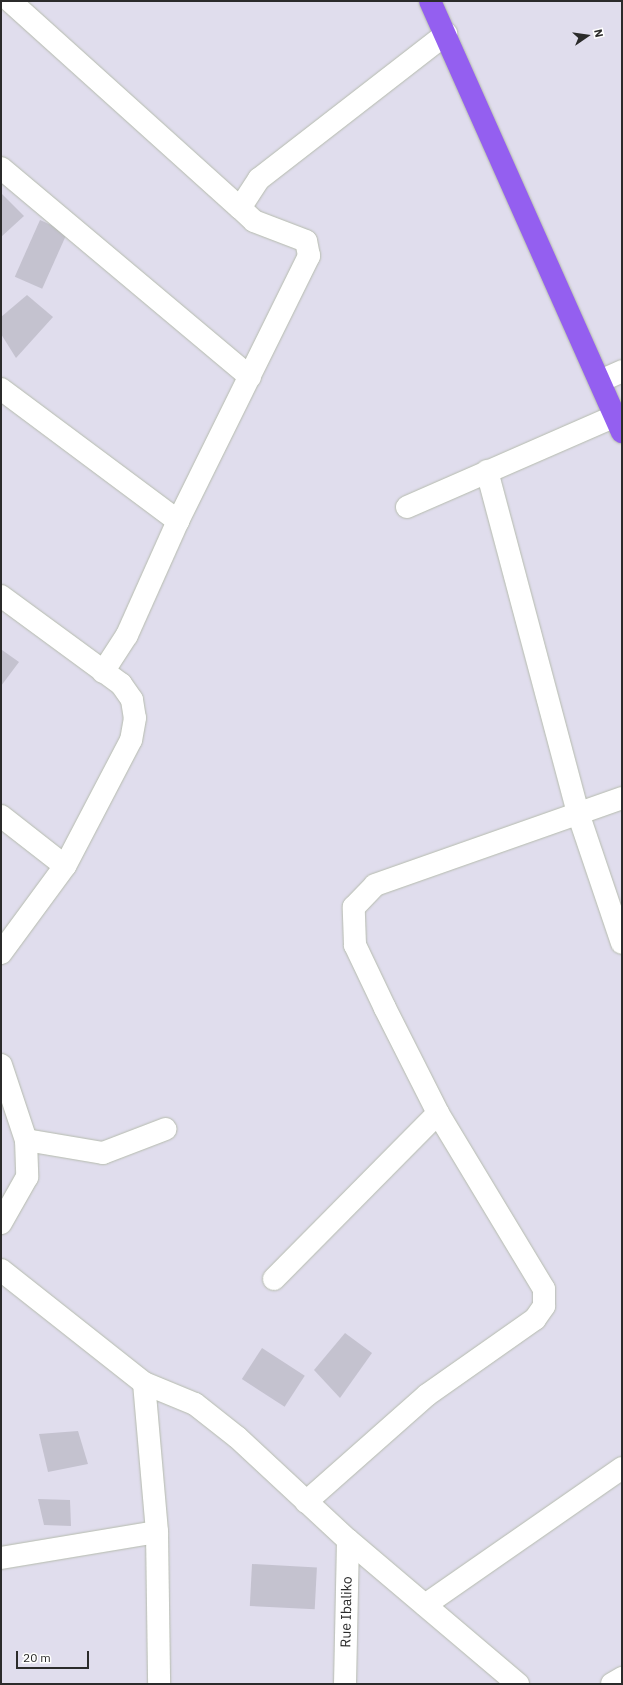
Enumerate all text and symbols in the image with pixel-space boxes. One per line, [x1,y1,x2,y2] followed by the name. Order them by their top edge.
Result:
[567,16,607,56] north arrow
[591,28,606,39] text: N
[337,1576,355,1648] street label: Rue Ibaliko
[18,1643,91,1669] scale bar
[23,1650,51,1665] text: 20 m

